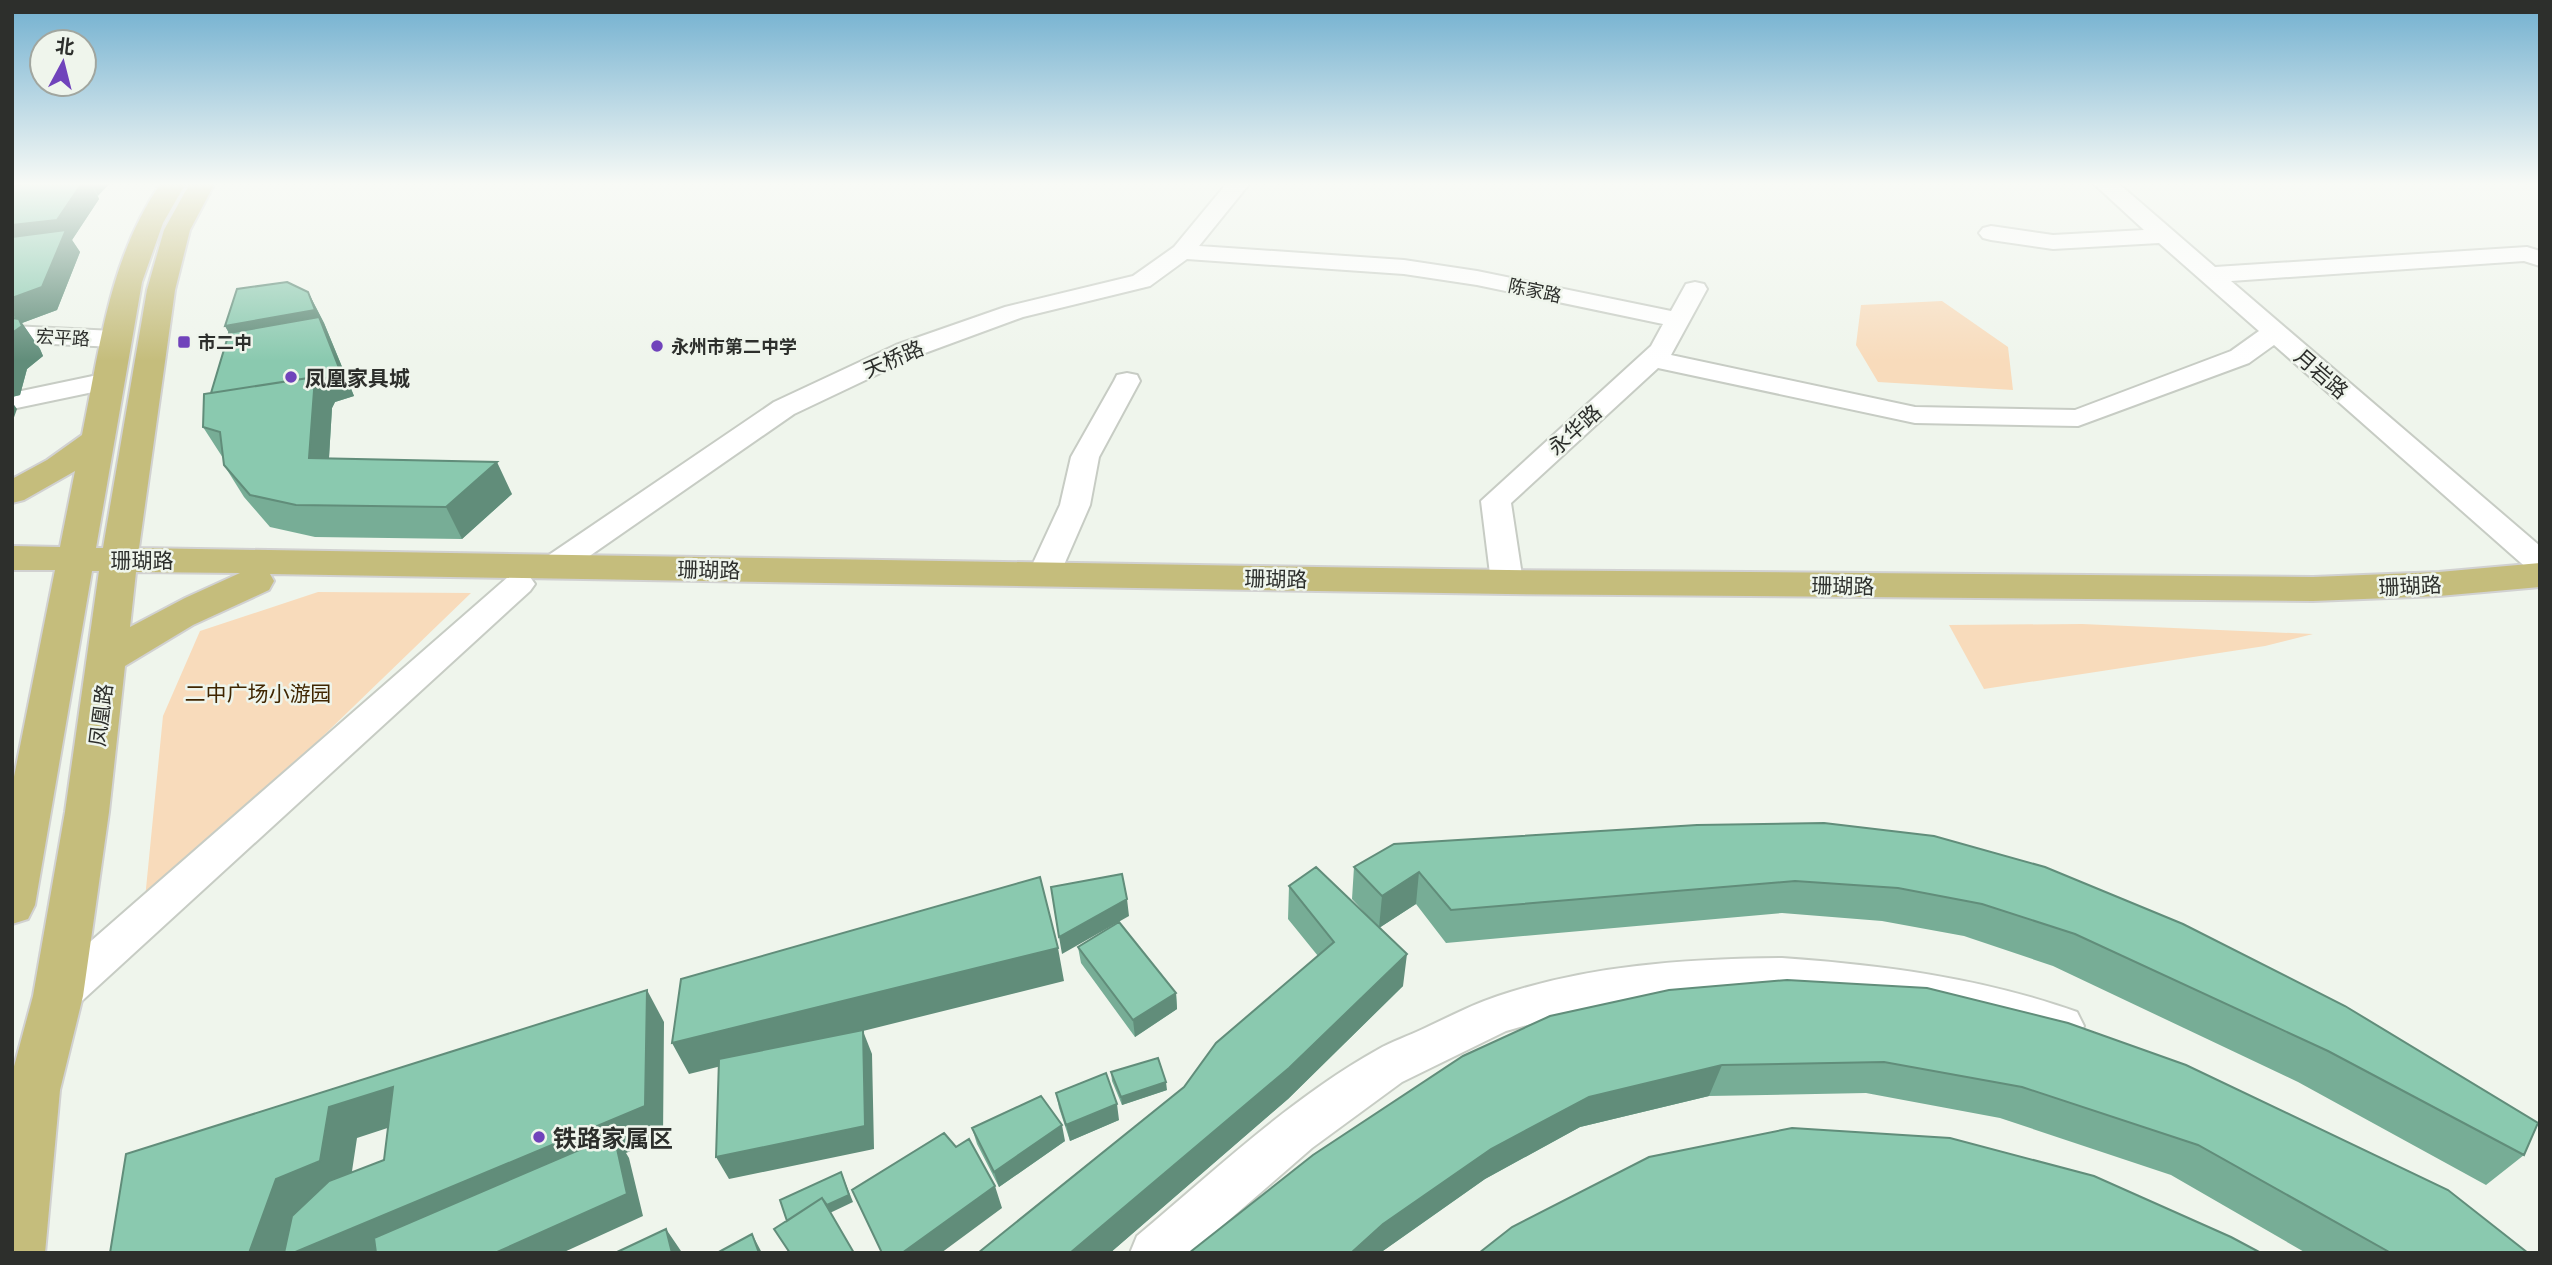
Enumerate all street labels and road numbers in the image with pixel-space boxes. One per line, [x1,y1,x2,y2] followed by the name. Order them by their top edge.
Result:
[1506,274,1564,306] street label: 陈家路
[35,325,91,349] street label: 宏平路
[859,334,927,382] street label: 天桥路
[2290,343,2354,403] street label: 月岩路
[1542,399,1606,459] street label: 永华路
[111,547,174,572] street label: 珊瑚路
[677,556,741,582] street label: 珊瑚路
[1244,565,1308,591] street label: 珊瑚路
[2378,571,2442,599] street label: 珊瑚路
[1811,572,1875,598] street label: 珊瑚路
[84,682,116,748] street label: 凤凰路

